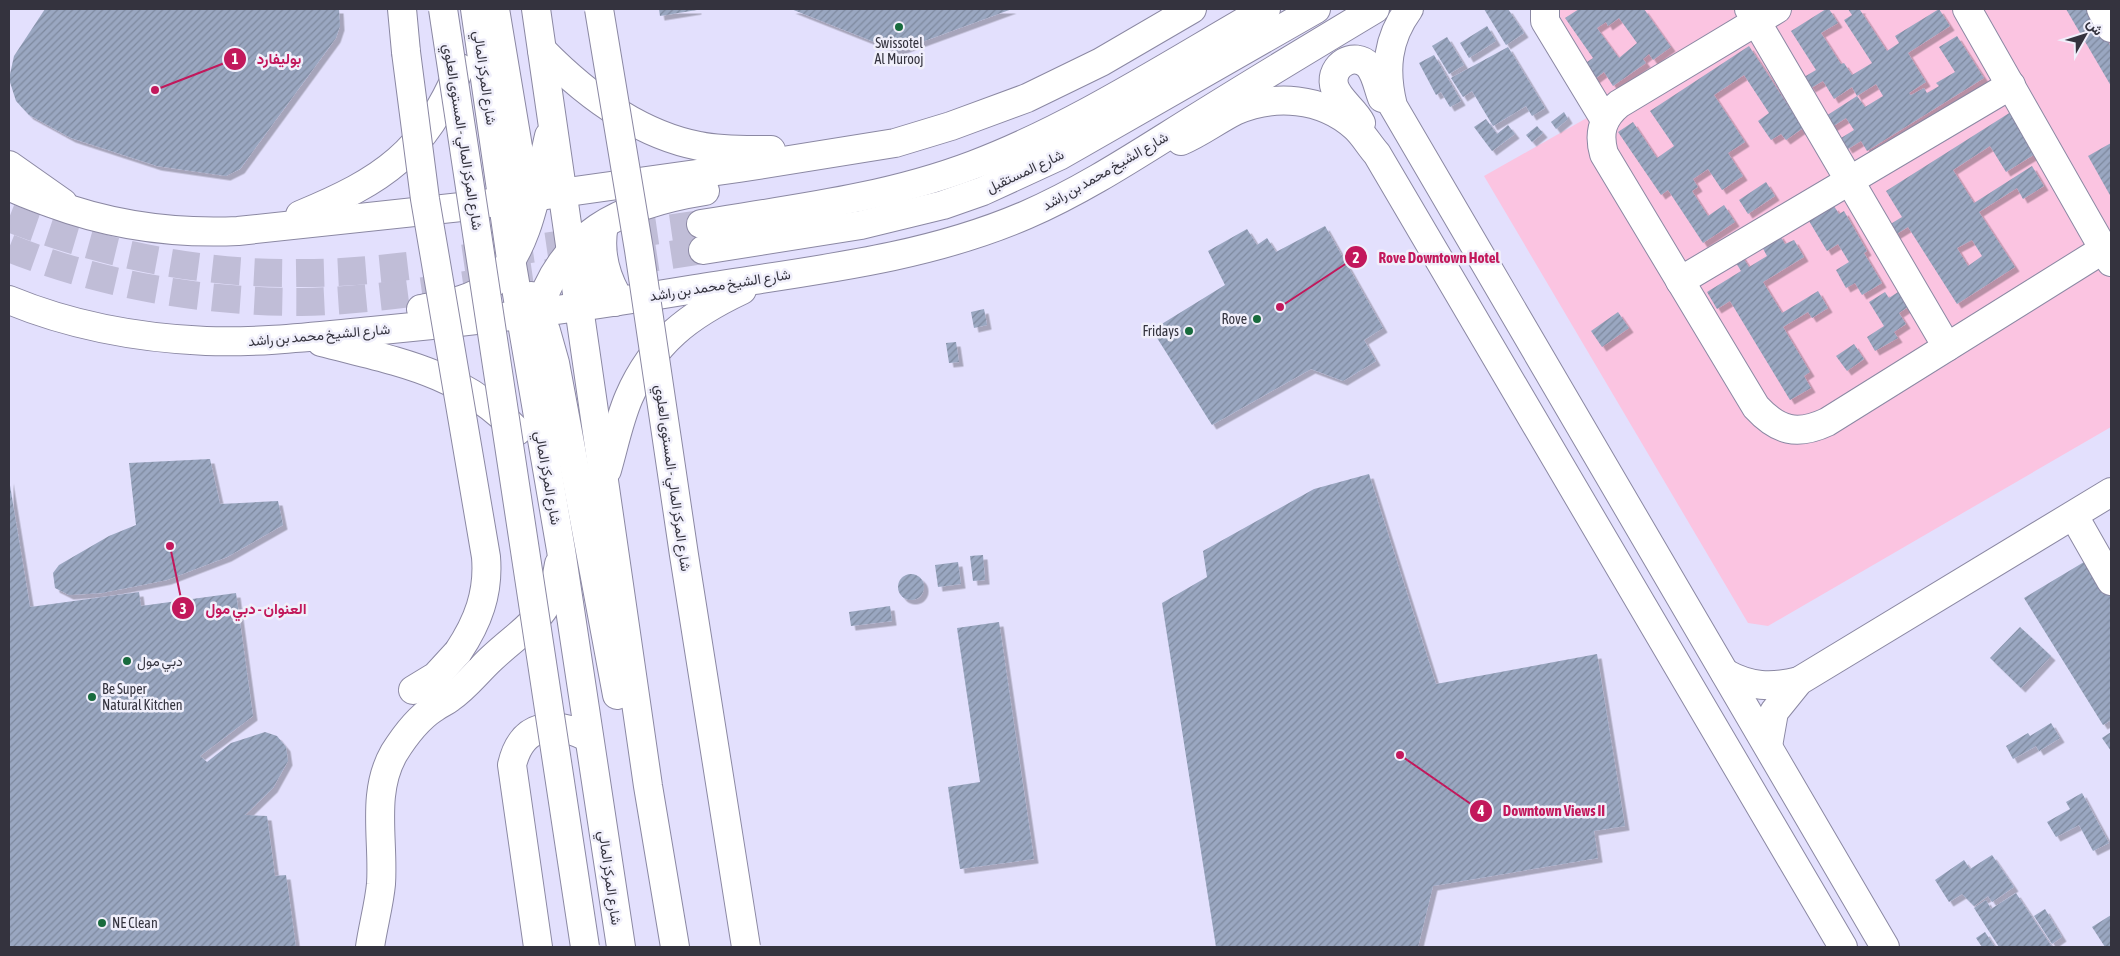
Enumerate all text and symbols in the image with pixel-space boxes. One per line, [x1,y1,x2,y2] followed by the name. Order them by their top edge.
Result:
[2060,10,2110,60] north arrow
[2083,15,2107,39] text: ش
[893,21,905,33] marker: Swissotel Al Murooj
[466,30,500,127] street label: شارع المركز المالي
[874,35,924,67] place label: Swissotel Al Murooj
[436,43,486,232] street label: شارع المركز المالي - المستوى العلوي
[222,44,312,74] callout: بوليفارد
[231,50,239,67] text: 1
[257,50,301,68] text: بوليفارد
[1039,128,1172,216] street label: شارع الشيخ محمد بن راشد
[984,146,1068,199] street label: شارع المستقبل
[1344,242,1510,272] callout: Rove Downtown Hotel
[1352,249,1360,266] text: 2
[1379,249,1500,266] text: Rove Downtown Hotel
[648,266,792,307] street label: شارع الشيخ محمد بن راشد
[1222,311,1247,327] place label: Rove
[1251,313,1263,325] marker: Rove
[247,321,391,352] street label: شارع الشيخ محمد بن راشد
[1142,323,1179,339] place label: Fridays
[1183,325,1195,337] marker: Fridays
[648,384,694,573] street label: شارع المركز المالي - المستوى العلوي
[528,430,564,527] street label: شارع المركز المالي
[170,593,317,623] callout: العنوان - دبي مول
[179,600,187,617] text: 3
[205,600,307,622] text: العنوان - دبي مول
[137,653,183,673] place label: دبي مول
[121,655,133,667] marker: دبي مول
[102,681,183,713] place label: Be Super Natural Kitchen
[86,691,98,703] marker: Be Super Natural Kitchen
[1468,796,1616,826] callout: Downtown Views II
[1476,802,1485,819] text: 4
[1503,802,1605,819] text: Downtown Views II
[591,830,625,927] street label: شارع المركز المالي
[112,915,158,931] place label: NE Clean
[96,917,108,929] marker: NE Clean

